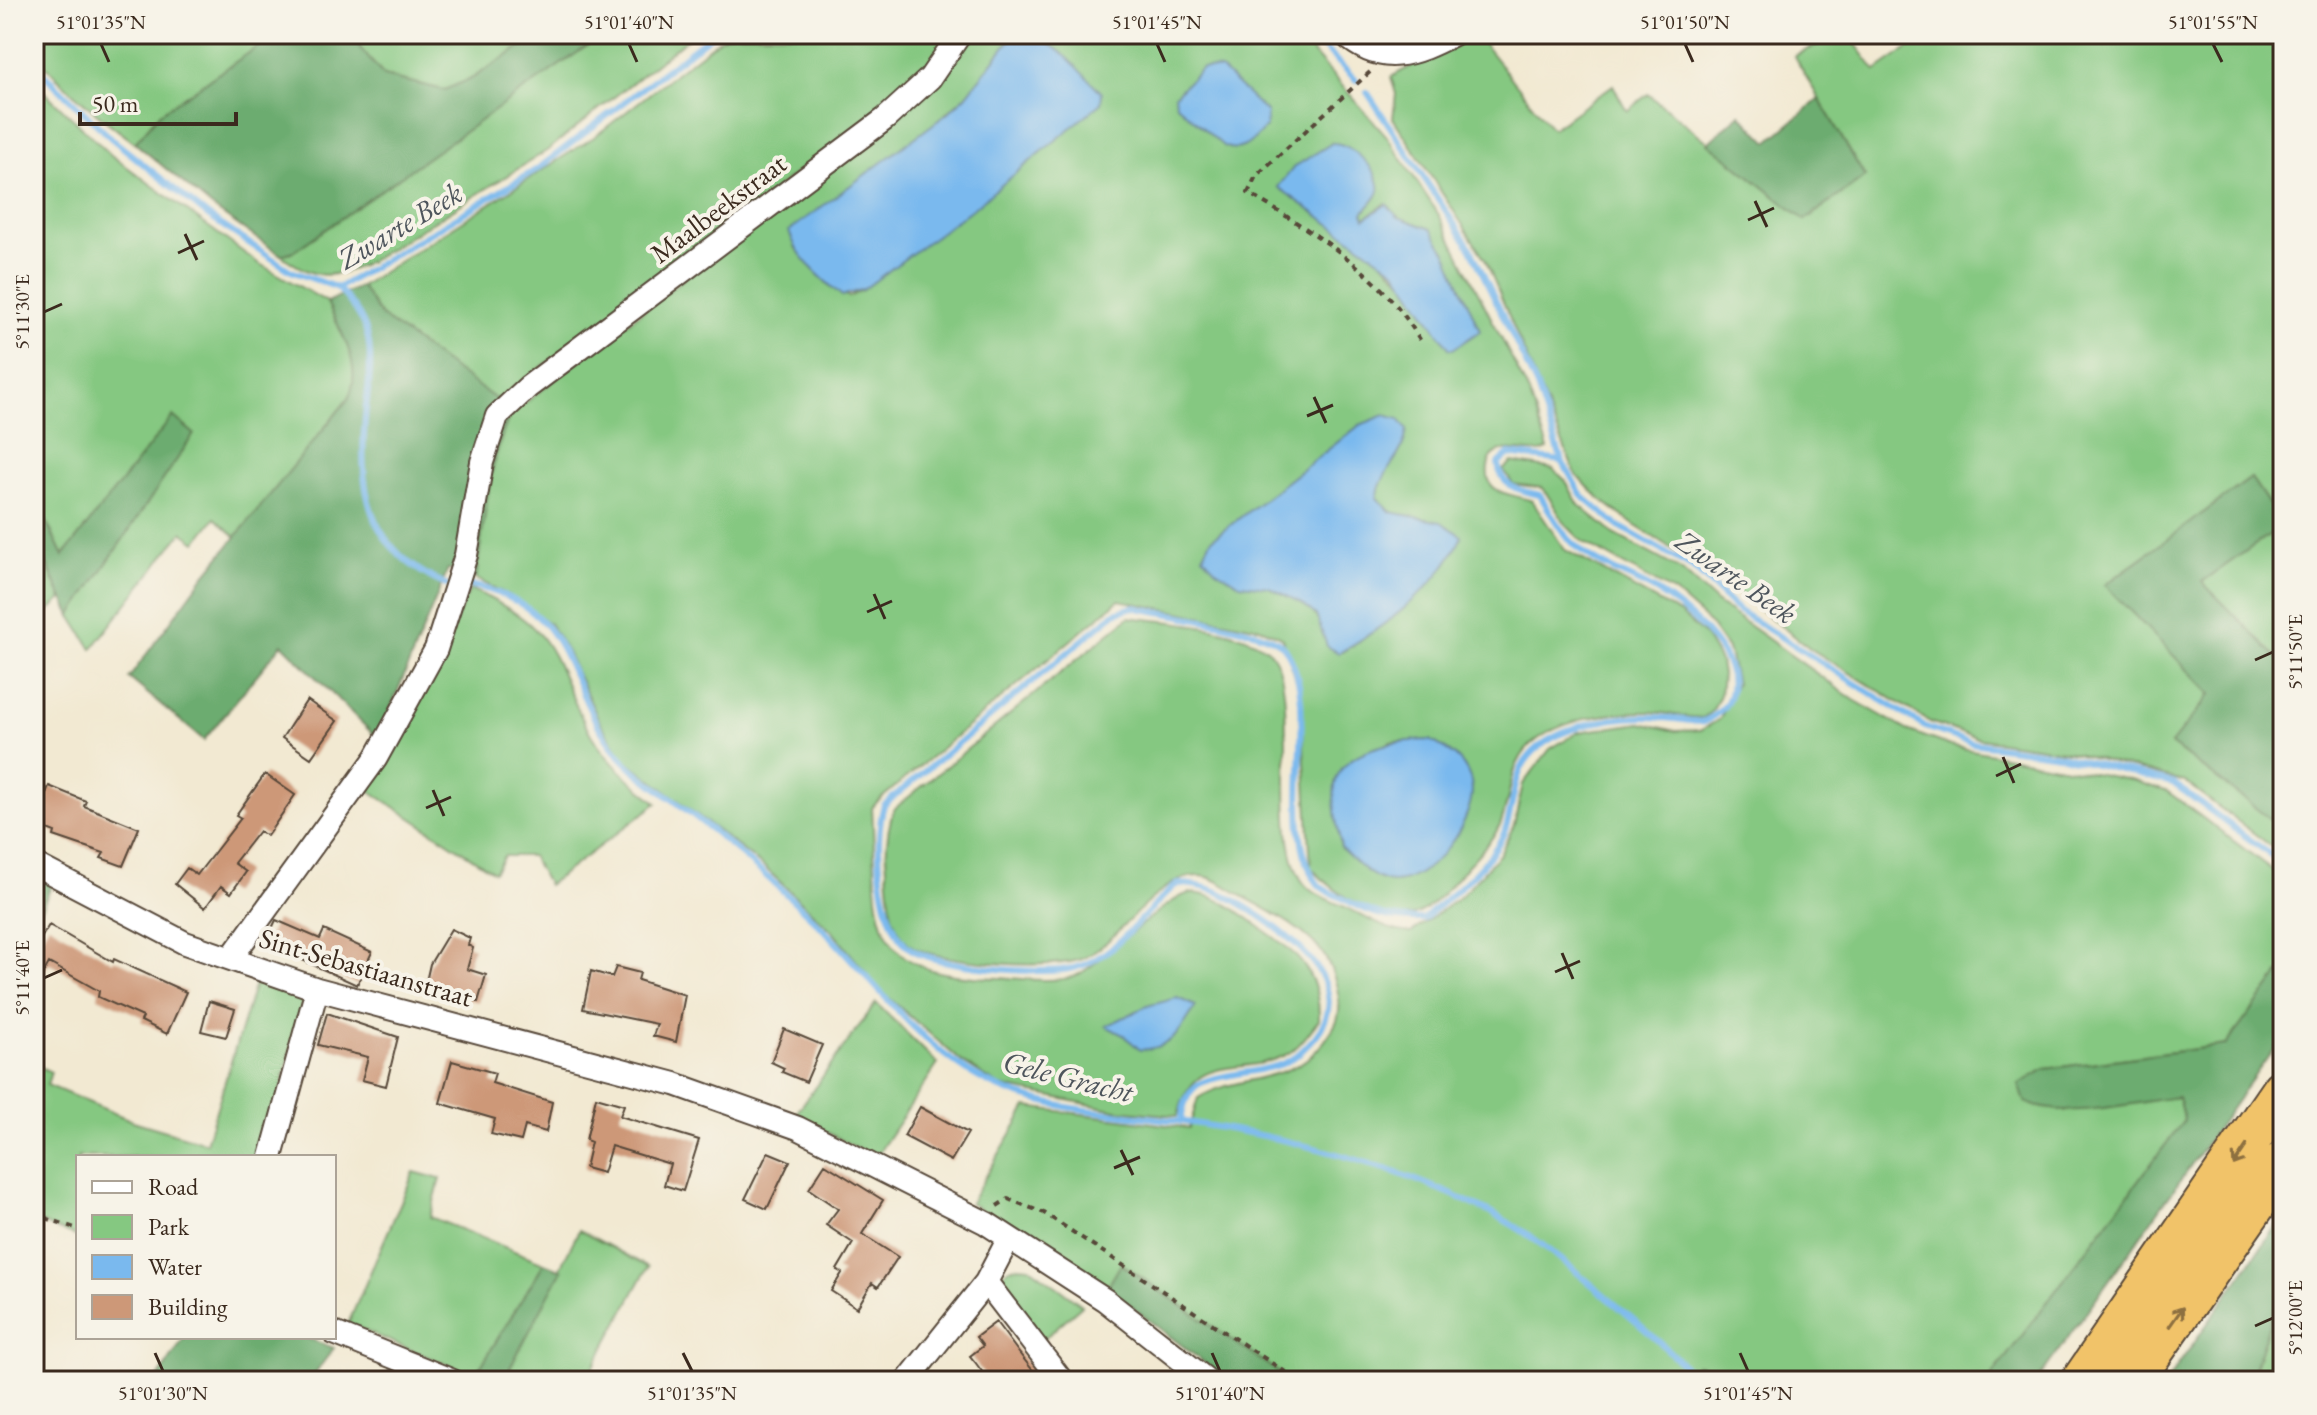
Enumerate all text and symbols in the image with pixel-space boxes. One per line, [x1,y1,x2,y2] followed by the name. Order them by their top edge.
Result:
[56,9,146,35] text: 51°01'35"N
[584,9,674,35] text: 51°01'40"N
[1112,9,1202,35] text: 51°01'45"N
[1640,9,1730,35] text: 51°01'50"N
[2168,9,2258,35] text: 51°01'55"N
[80,76,236,126] scale bar
[92,88,139,119] text: 50 m
[643,145,793,271] street label: Maalbeekstraat
[329,173,470,279] water label: Zwarte Beek
[9,274,35,350] text: 5°11'30"E
[1667,520,1805,633] water label: Zwarte Beek
[2282,614,2308,690] text: 5°11'50"E
[255,919,477,1015] street label: Sint-Sebastiaanstraat
[9,940,35,1016] text: 5°11'40"E
[999,1042,1138,1112] water label: Gele Gracht
[2232,1143,2248,1165] one-way arrow
[76,1155,336,1339] legend
[148,1171,199,1202] text: Road
[148,1211,190,1242] text: Park
[148,1251,202,1282] text: Water
[2282,1280,2308,1356] text: 5°12'00"E
[148,1291,228,1322] text: Building
[2168,1307,2184,1329] one-way arrow
[118,1380,208,1406] text: 51°01'30"N
[647,1380,737,1406] text: 51°01'35"N
[1175,1380,1265,1406] text: 51°01'40"N
[1703,1380,1793,1406] text: 51°01'45"N

